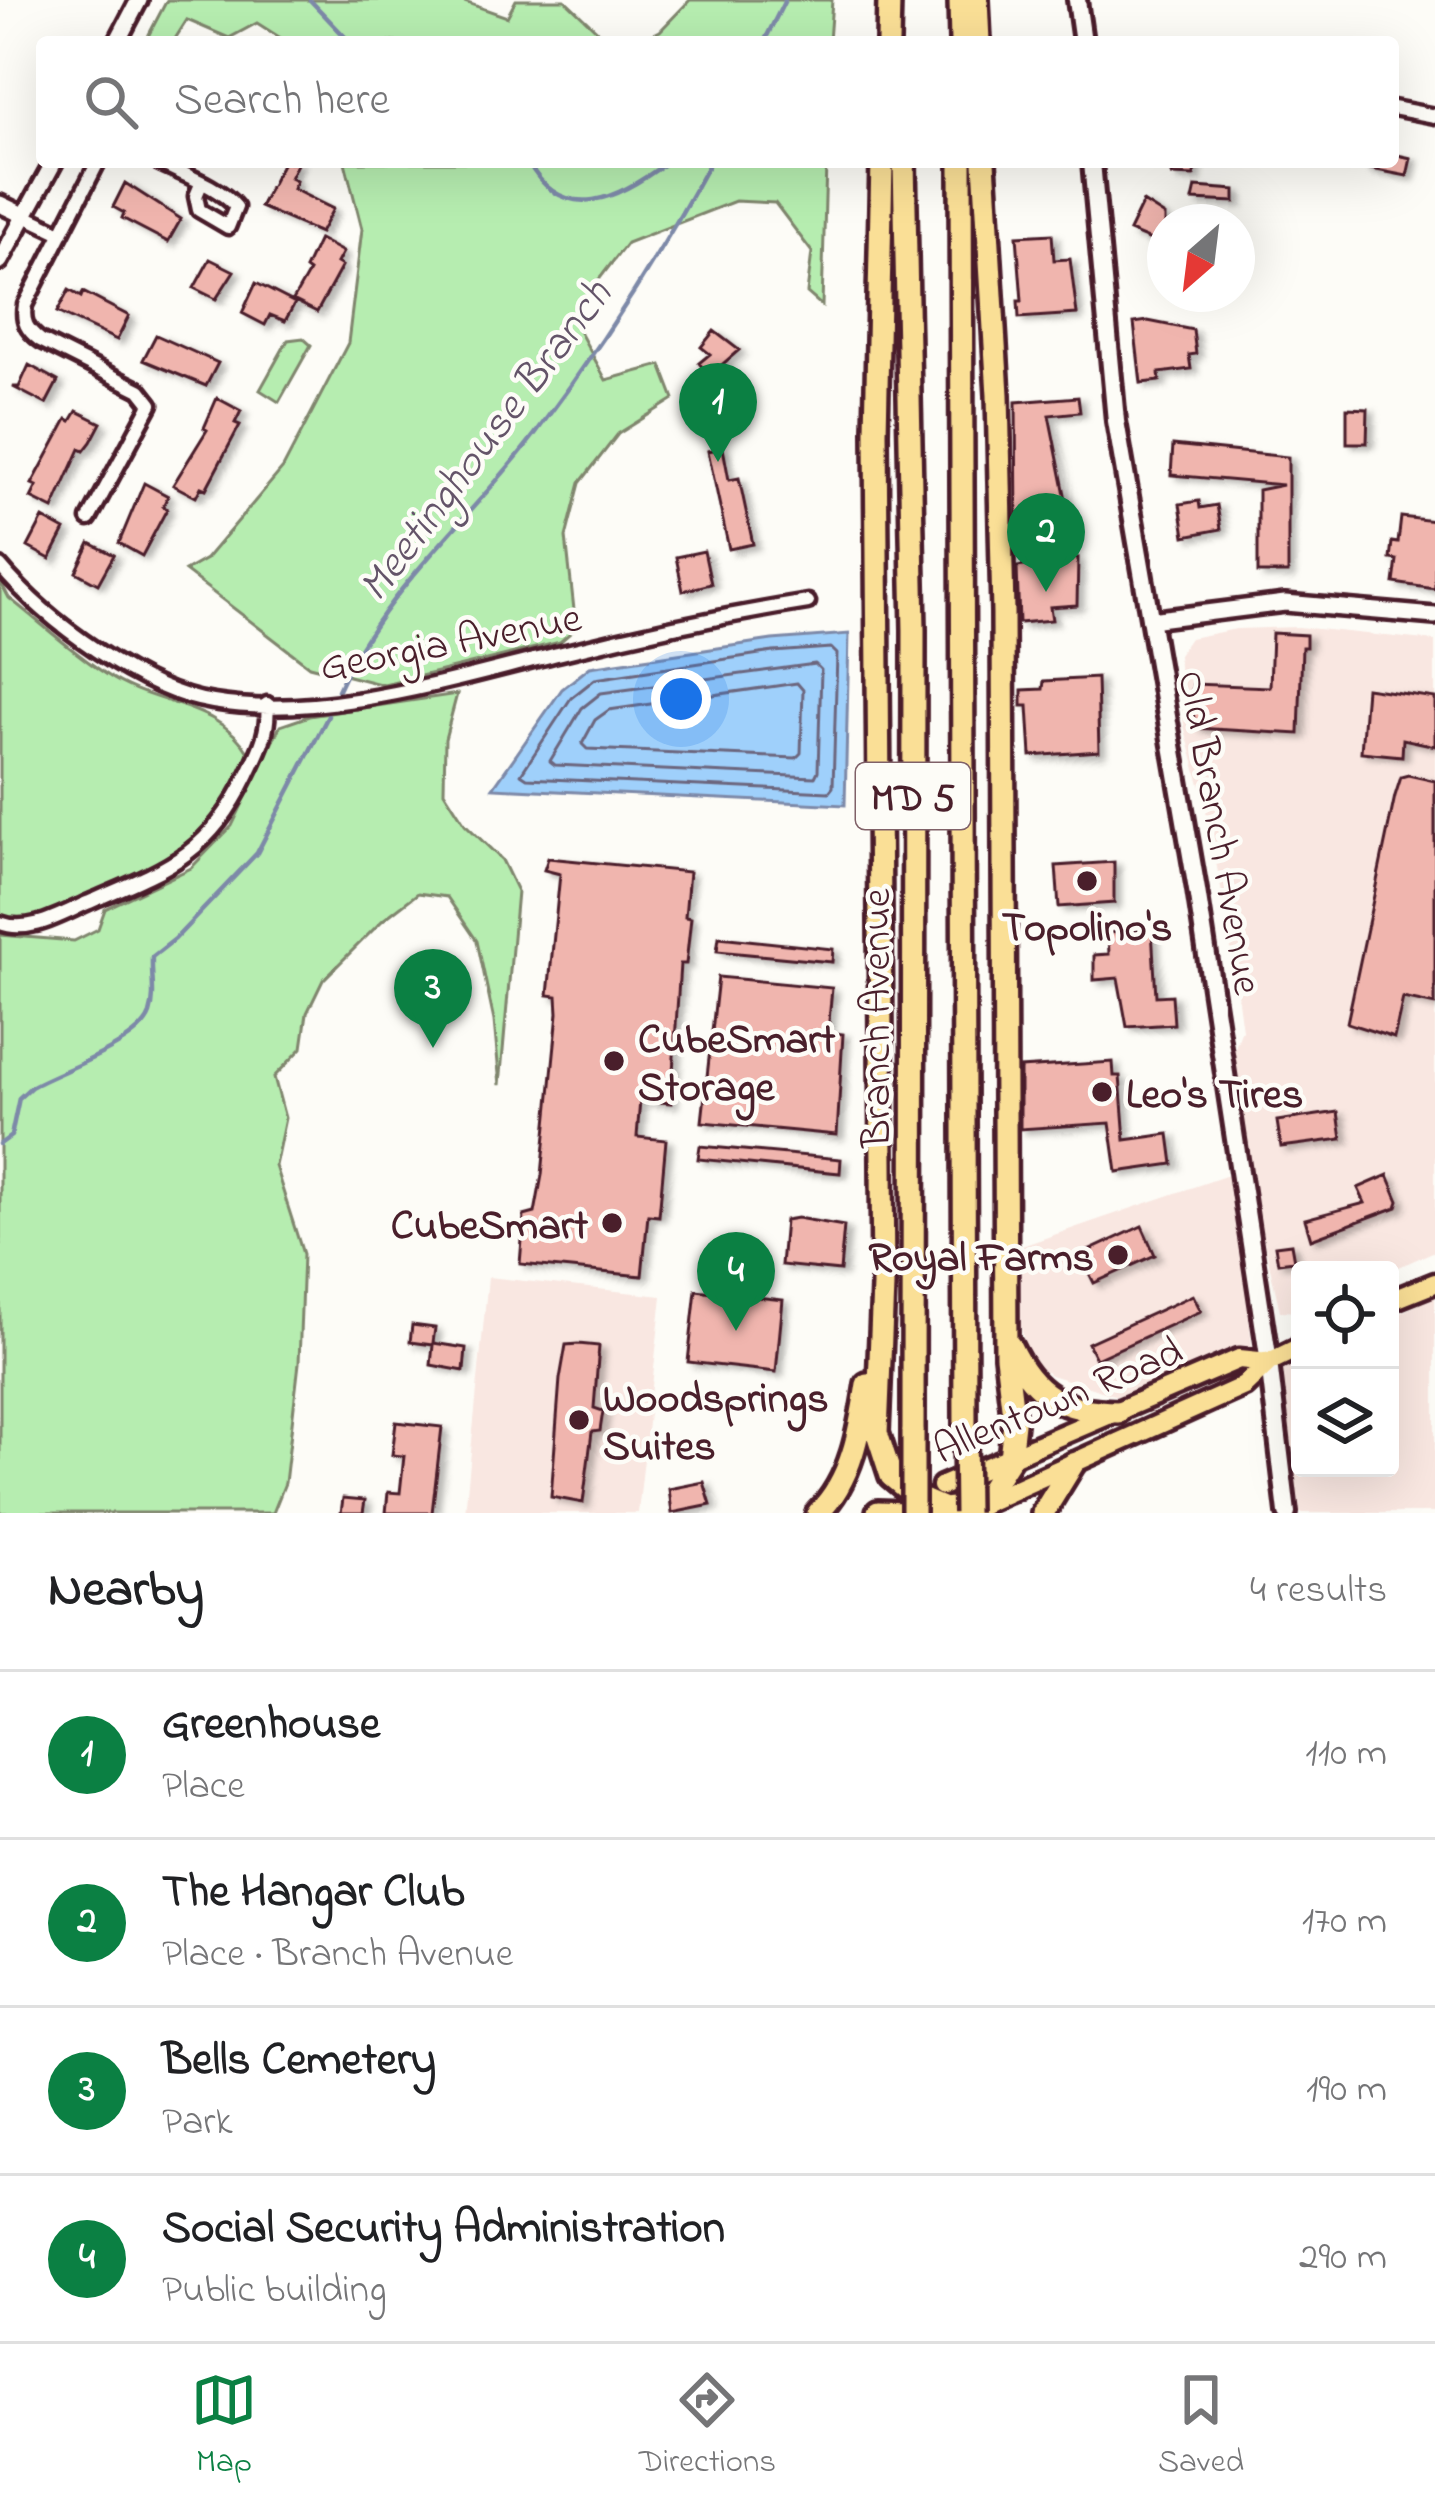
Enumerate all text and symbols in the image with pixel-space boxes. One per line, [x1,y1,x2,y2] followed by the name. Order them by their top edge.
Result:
[36,36,1399,168] search box
[78,69,144,135] icon: search
[174,69,390,135] text: Search here
[1147,204,1255,312] north arrow
[344,266,631,617] water label: Meetinghouse Branch
[679,363,757,462] pin: 1
[1007,493,1085,592] pin: 2
[315,589,587,700] street label: Georgia Avenue
[1159,666,1276,1000] street label: Old Branch Avenue
[651,669,711,729] your location
[856,763,970,829] road number: MD 5
[1074,868,1100,894] marker: Topolino's
[848,888,909,1149] street label: Branch Avenue
[1002,899,1172,960] place label: Topolino's
[394,949,472,1048] pin: 3
[638,1011,836,1121] place label: CubeSmart Storage
[601,1048,627,1074] marker: CubeSmart Storage
[1126,1066,1303,1127] place label: Leo's Tires
[1089,1079,1115,1105] marker: Leo's Tires
[391,1197,589,1258] place label: CubeSmart
[599,1210,625,1236] marker: CubeSmart
[868,1229,1094,1290] place label: Royal Farms
[697,1232,775,1331] pin: 4
[1105,1242,1131,1268] marker: Royal Farms
[1291,1261,1399,1477] map controls
[1291,1261,1399,1369] button: locate
[925,1322,1193,1482] street label: Allentown Road
[1291,1369,1399,1477] button: layers
[603,1370,829,1479] place label: Woodsprings Suites
[566,1407,592,1433] marker: Woodsprings Suites
[48,1554,204,1629] text: Nearby
[1250,1563,1387,1620] text: 4 results
[162,1693,380,1759] text: Greenhouse
[81,1726,93,1783] text: 1
[1305,1726,1387,1783] text: 110 m
[162,1759,245,1816] text: Place
[162,1861,465,1927] text: The Hangar Club
[77,1894,97,1951] text: 2
[1302,1894,1387,1951] text: 170 m
[162,1927,513,1984] text: Place · Branch Avenue
[162,2029,436,2095] text: Bells Cemetery
[79,2062,95,2119] text: 3
[1306,2062,1387,2119] text: 190 m
[162,2095,232,2152] text: Park
[162,2197,725,2263] text: Social Security Administration
[79,2230,95,2287] text: 4
[1299,2230,1387,2287] text: 290 m
[162,2263,387,2320] text: Public building
[191,2367,257,2487] tab: Map
[639,2367,776,2487] tab: Directions
[1158,2367,1244,2487] tab: Saved

